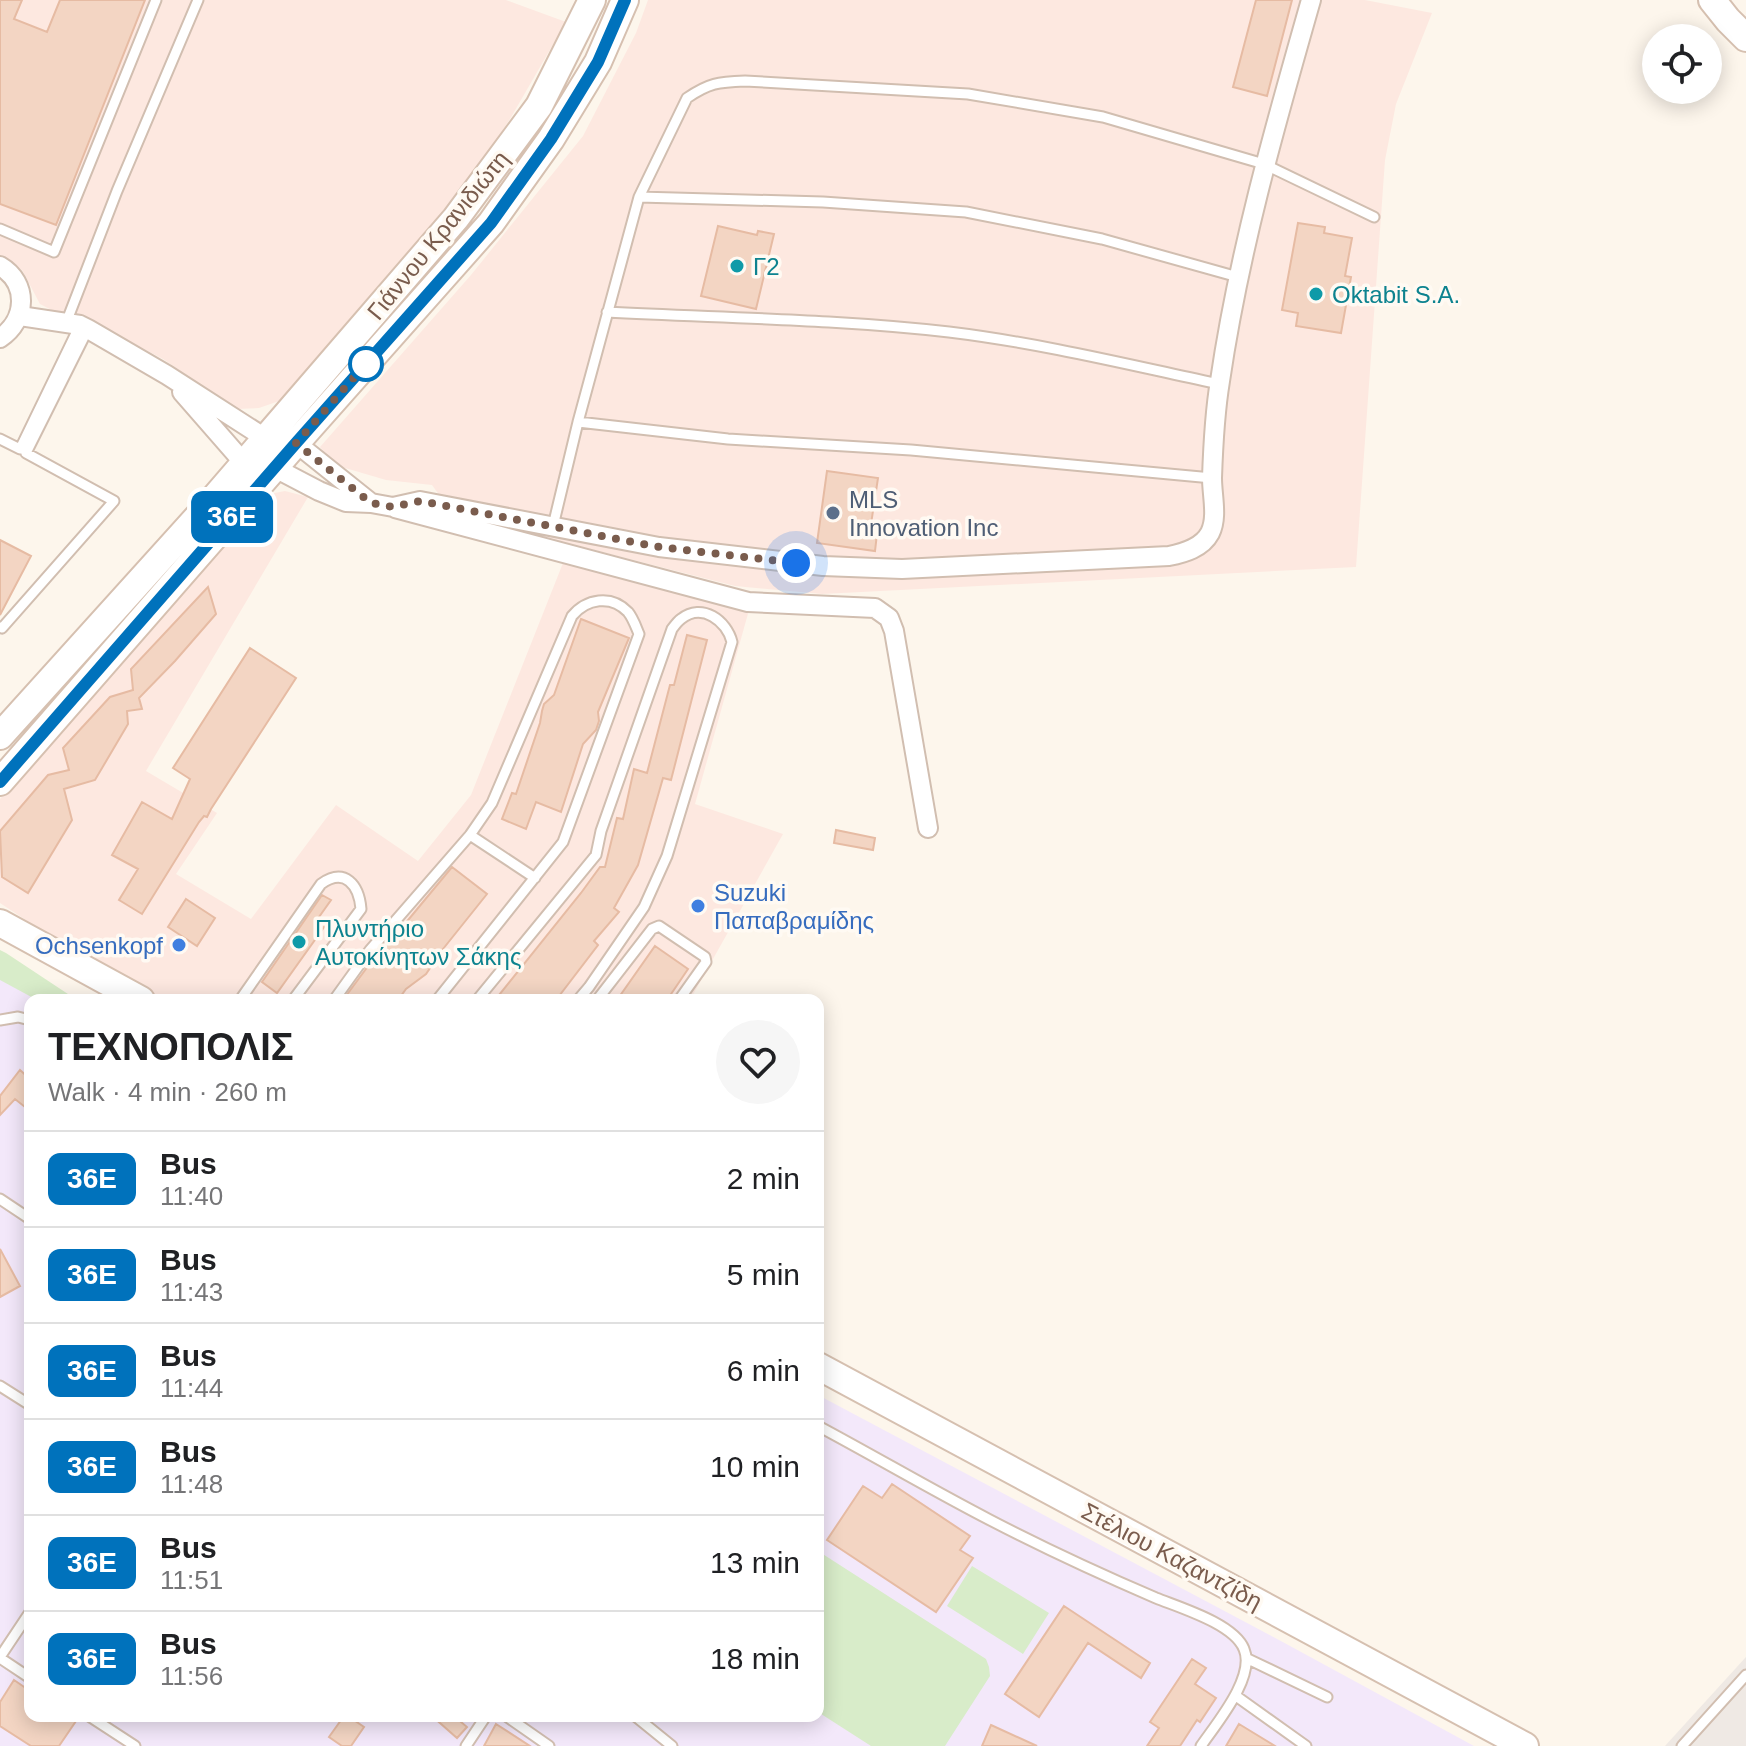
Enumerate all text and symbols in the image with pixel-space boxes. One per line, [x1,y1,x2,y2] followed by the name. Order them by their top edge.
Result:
[1642,24,1722,104] map controls
[1642,24,1722,104] button: locate
[362,145,514,325] street label: Γιάννου Κρανιδιώτη
[753,253,780,280] place label: Γ2
[728,257,746,275] marker: Γ2
[1332,281,1460,308] place label: Oktabit S.A.
[1307,285,1325,303] marker: Oktabit S.A.
[349,347,383,381] unlabelled marker
[849,486,998,541] place label: MLS Innovation Inc
[186,491,278,543] line badge: 36Ε
[207,501,257,532] text: 36Ε
[824,504,842,522] marker: MLS Innovation Inc
[776,543,816,583] your location
[714,879,874,934] place label: Suzuki Παπαβραμίδης
[689,897,707,915] marker: Suzuki Παπαβραμίδης
[315,915,521,970] place label: Πλυντήριο Αυτοκίνητων Σάκης
[35,932,163,959] place label: Ochsenkopf
[290,933,308,951] marker: Πλυντήριο Αυτοκίνητων Σάκης
[170,936,188,954] marker: Ochsenkopf
[716,1020,800,1104] button: heart
[48,1026,294,1068] text: ΤΕΧΝΟΠΟΛΙΣ
[48,1077,287,1107] text: Walk · 4 min · 260 m
[160,1147,217,1180] text: Bus
[727,1162,800,1195] text: 2 min
[67,1163,117,1194] text: 36Ε
[160,1181,223,1211] text: 11:40
[160,1243,217,1276] text: Bus
[727,1258,800,1291] text: 5 min
[67,1259,117,1290] text: 36Ε
[160,1277,223,1307] text: 11:43
[160,1339,217,1372] text: Bus
[727,1354,800,1387] text: 6 min
[67,1355,117,1386] text: 36Ε
[160,1373,223,1403] text: 11:44
[160,1435,217,1468] text: Bus
[710,1450,800,1483] text: 10 min
[67,1451,117,1482] text: 36Ε
[160,1469,223,1499] text: 11:48
[1077,1497,1267,1615] street label: Στέλιου Καζαντζίδη
[160,1531,217,1564] text: Bus
[710,1546,800,1579] text: 13 min
[67,1547,117,1578] text: 36Ε
[160,1565,223,1595] text: 11:51
[160,1627,217,1660] text: Bus
[710,1642,800,1675] text: 18 min
[67,1643,117,1674] text: 36Ε
[160,1661,223,1691] text: 11:56

